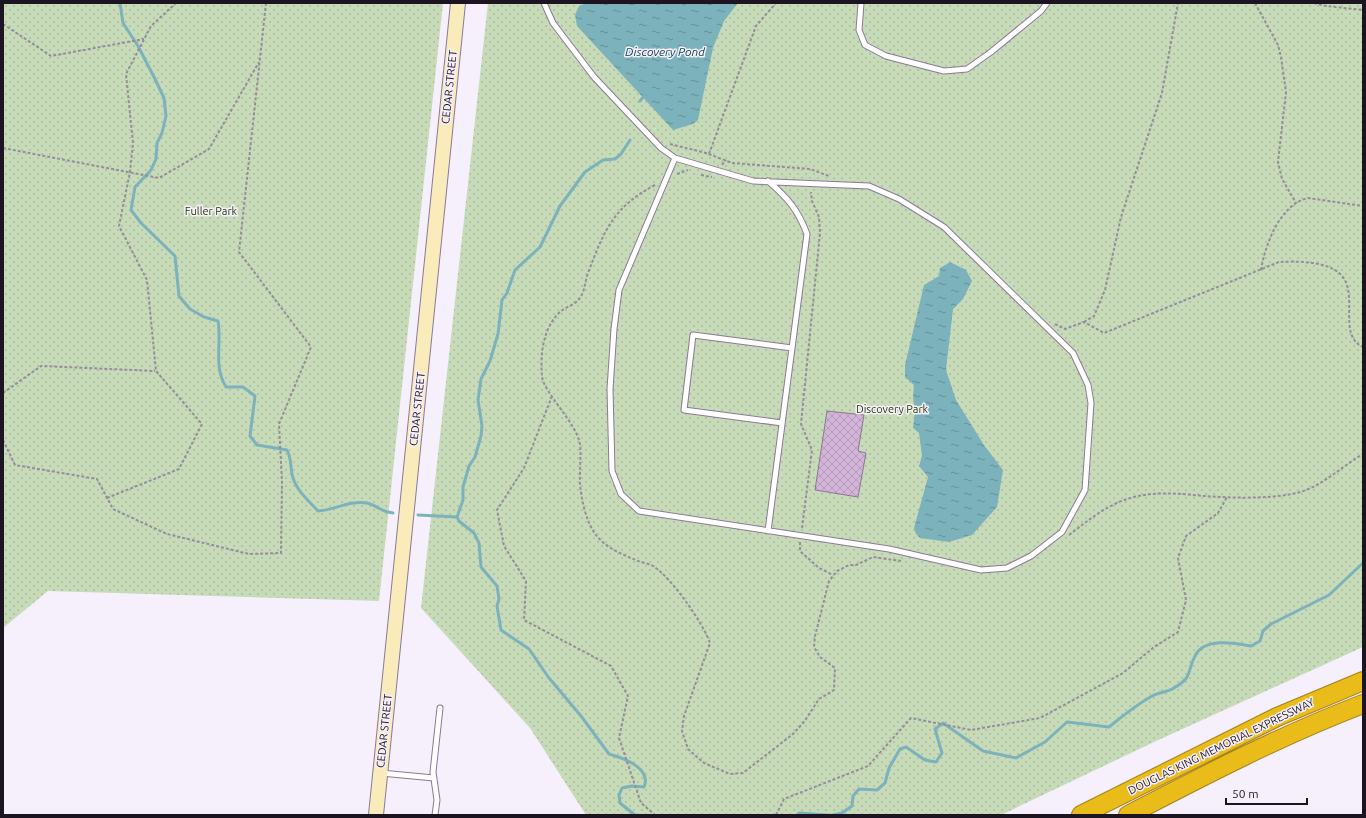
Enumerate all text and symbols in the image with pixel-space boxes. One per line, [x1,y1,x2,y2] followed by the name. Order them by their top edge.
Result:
[625,45,705,58] water label: Discovery Pond
[439,49,459,125] street label: CEDAR STREET
[185,205,238,217] park label: Fuller Park
[407,371,427,447] street label: CEDAR STREET
[856,403,929,415] park label: Discovery Park
[374,693,394,769] street label: CEDAR STREET
[1126,695,1317,796] street label: DOUGLAS KING MEMORIAL EXPRESSWAY
[1226,780,1307,806] scale bar
[1232,787,1259,800] text: 50 m

